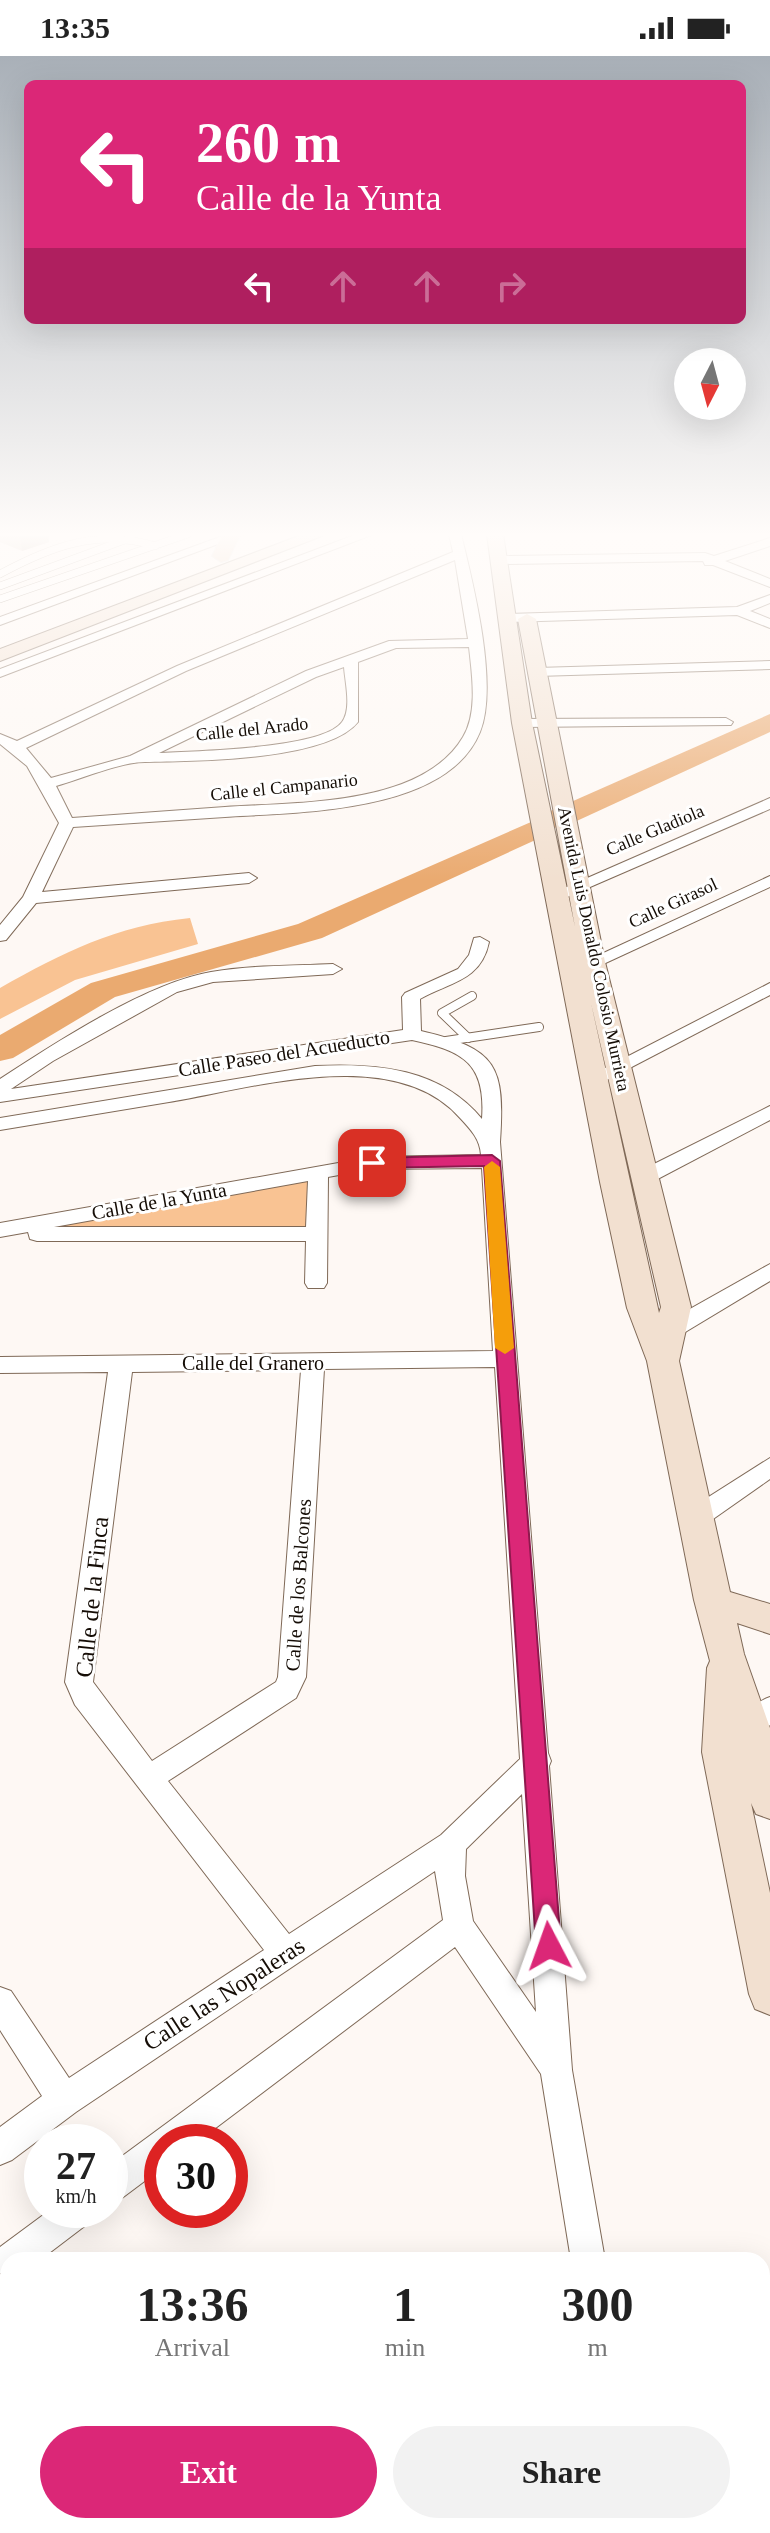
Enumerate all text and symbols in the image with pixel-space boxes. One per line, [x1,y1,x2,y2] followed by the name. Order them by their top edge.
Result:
[40,11,110,44] text: 13:35
[64,112,168,216] icon: left
[196,112,341,174] text: 260 m
[196,178,442,218] text: Calle de la Yunta
[237,264,281,308] icon: left
[321,264,365,308] icon: ahead
[405,264,449,308] icon: ahead
[489,264,533,308] icon: right
[674,348,746,420] north arrow
[674,348,746,420] map controls
[195,713,309,745] street label: Calle del Arado
[209,769,359,805] street label: Calle el Campanario
[603,800,707,860] street label: Calle Gladiola
[554,805,634,1093] street label: Avenida Luis Donaldo Colosio Murrieta
[626,874,720,932] street label: Calle Girasol
[177,1025,391,1081] street label: Calle Paseo del Acueducto
[338,1129,406,1197] pin
[350,1141,394,1185] icon: arrive
[90,1178,228,1224] street label: Calle de la Yunta
[182,1352,324,1374] street label: Calle del Granero
[281,1498,315,1672] street label: Calle de los Balcones
[71,1515,113,1679] street label: Calle de la Finca
[507,1904,591,1988] position arrow
[139,1932,309,2056] street label: Calle las Nopaleras
[144,2124,248,2228] speed limit sign: 30
[56,2143,96,2188] text: 27
[55,2185,97,2207] text: km/h
[136,2278,248,2331] text: 13:36
[393,2278,417,2331] text: 1
[562,2278,634,2331] text: 300
[155,2333,230,2362] text: Arrival
[385,2333,425,2362] text: min
[587,2333,608,2362] text: m
[40,2426,377,2518] button: Exit
[393,2426,730,2518] button: Share

